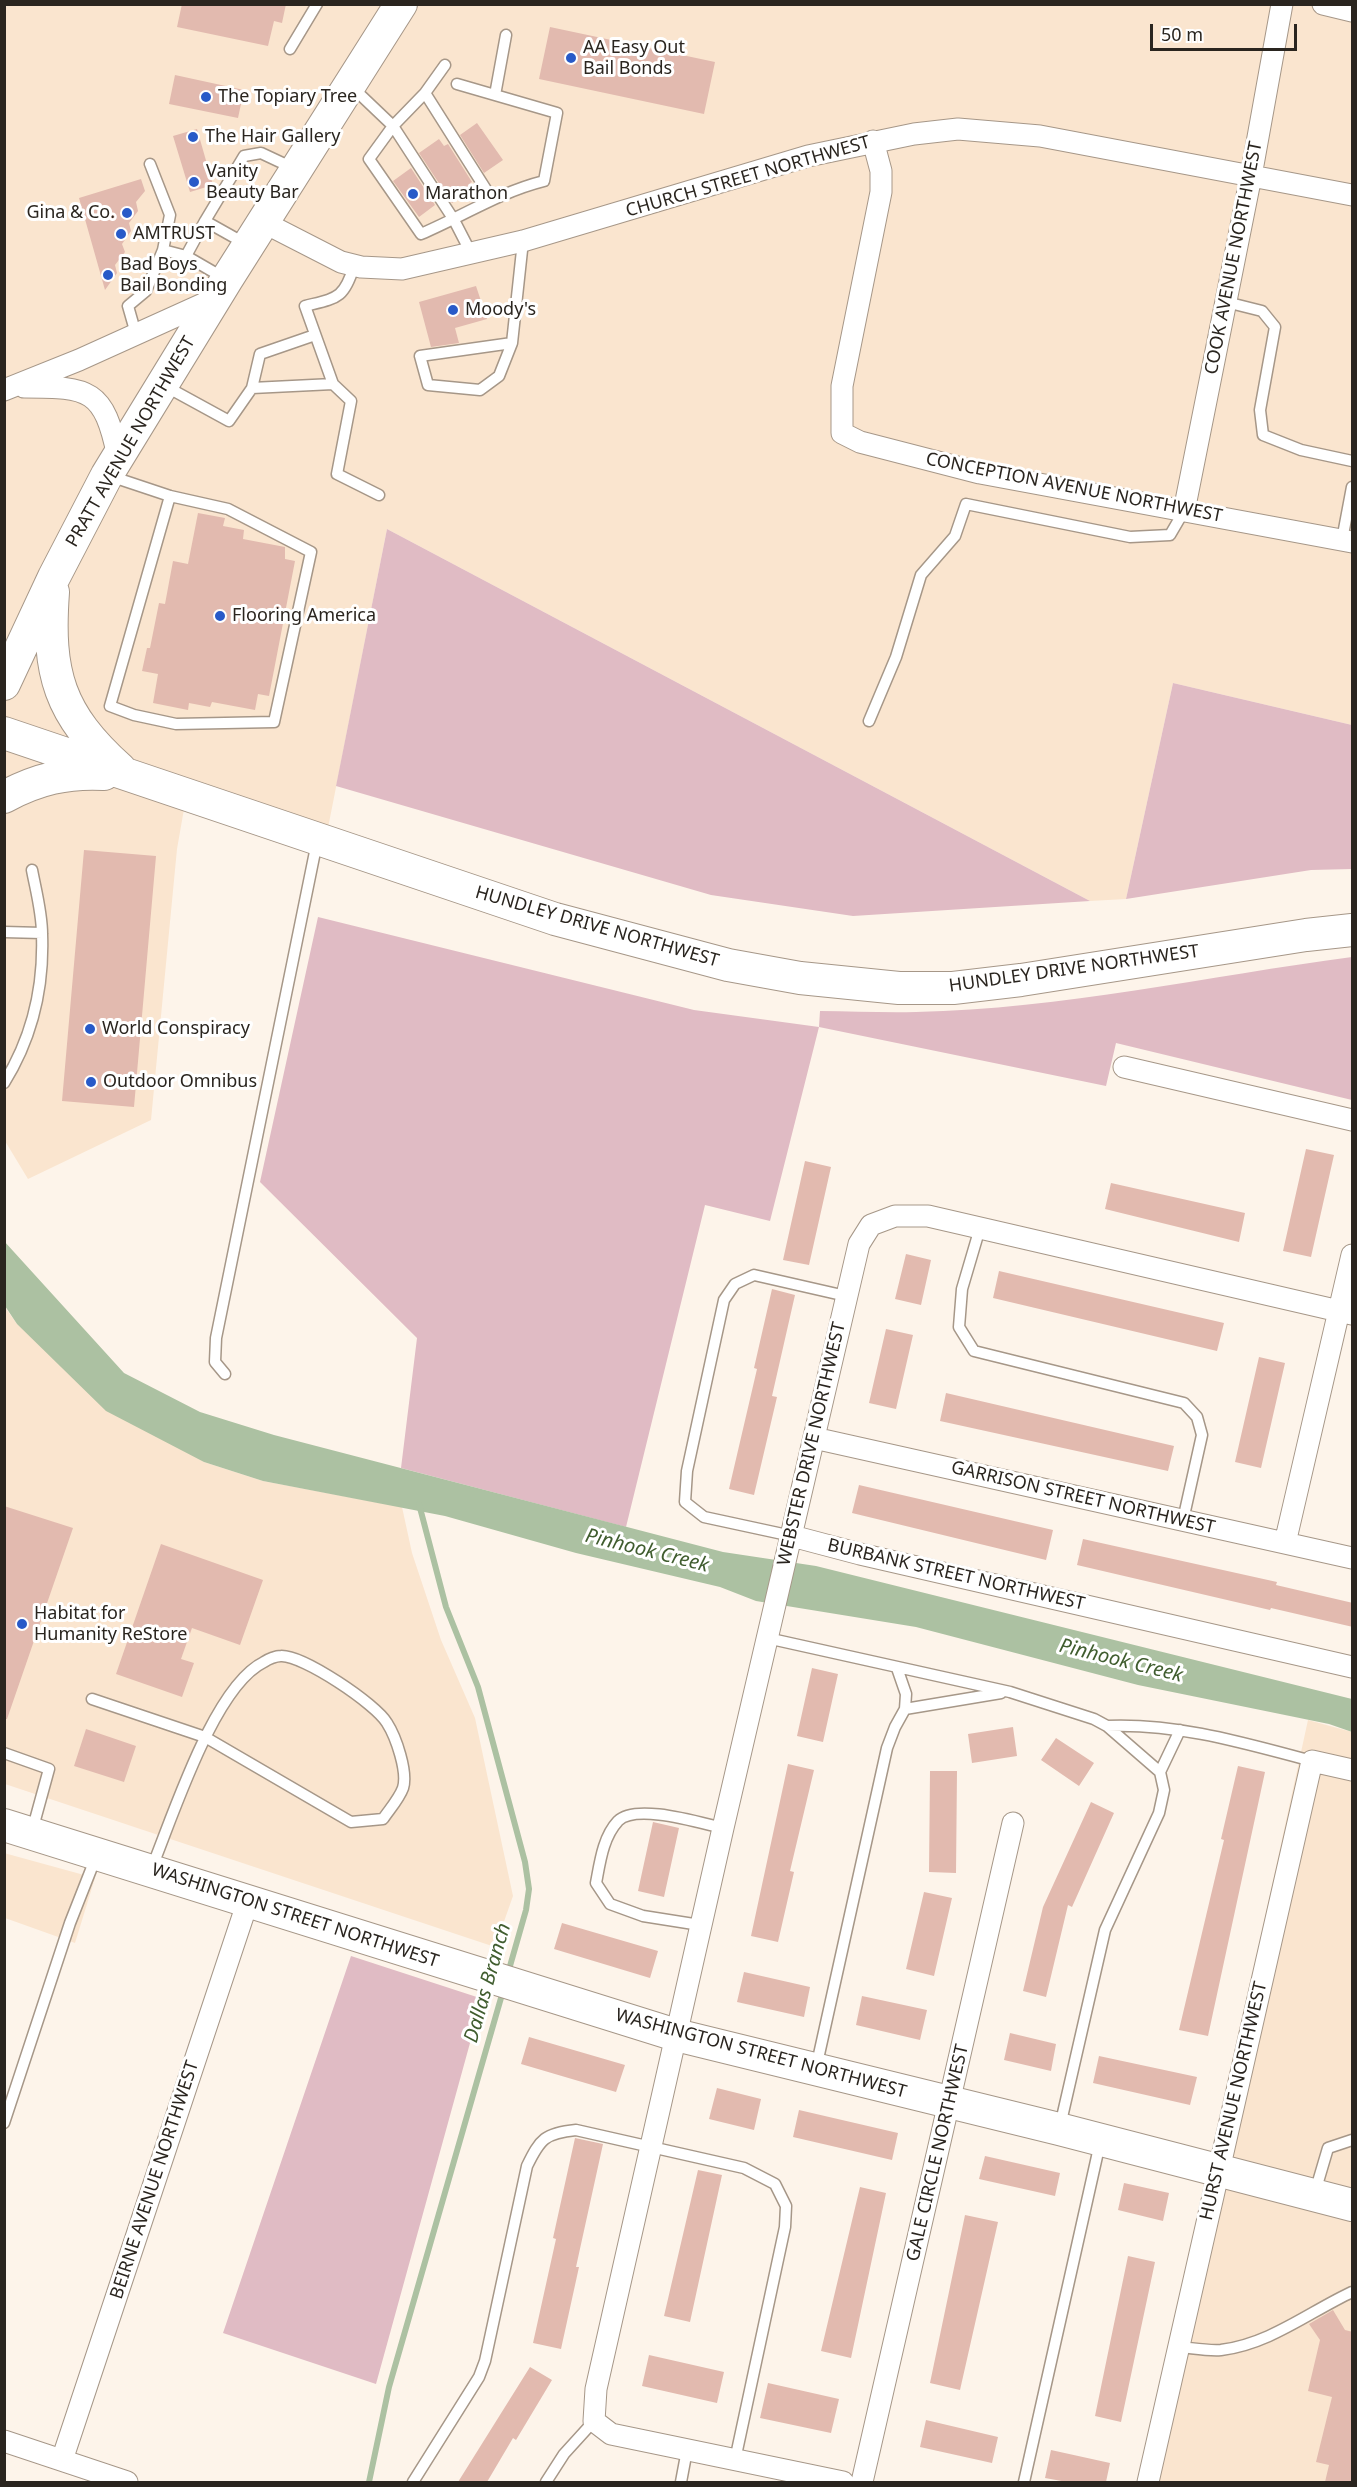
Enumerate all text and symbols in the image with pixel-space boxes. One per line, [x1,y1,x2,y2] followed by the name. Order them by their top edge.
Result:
[1153,12,1300,50] scale bar
[1161,22,1203,46] text: 50 m
[583,37,685,80] place label: AA Easy Out Bail Bonds
[564,51,578,65] marker: AA Easy Out Bail Bonds
[218,86,357,108] place label: The Topiary Tree
[199,90,213,104] marker: The Topiary Tree
[205,126,340,148] place label: The Hair Gallery
[186,130,200,144] marker: The Hair Gallery
[623,132,873,222] street label: CHURCH STREET NORTHWEST
[1201,140,1267,376] street label: COOK AVENUE NORTHWEST
[206,161,299,204] place label: Vanity Beauty Bar
[187,175,201,189] marker: Vanity Beauty Bar
[425,183,508,205] place label: Marathon
[406,187,420,201] marker: Marathon
[26,202,115,224] place label: Gina & Co.
[120,206,134,220] marker: Gina & Co.
[133,223,215,245] place label: AMTRUST
[114,227,128,241] marker: AMTRUST
[120,254,227,296] place label: Bad Boys Bail Bonding
[101,268,115,282] marker: Bad Boys Bail Bonding
[465,299,536,321] place label: Moody's
[446,303,460,317] marker: Moody's
[62,333,200,551] street label: PRATT AVENUE NORTHWEST
[924,449,1224,527] street label: CONCEPTION AVENUE NORTHWEST
[232,605,376,627] place label: Flooring America
[213,609,227,623] marker: Flooring America
[473,882,721,972] street label: HUNDLEY DRIVE NORTHWEST
[947,941,1201,997] street label: HUNDLEY DRIVE NORTHWEST
[102,1018,250,1040] place label: World Conspiracy
[83,1022,97,1036] marker: World Conspiracy
[103,1071,257,1093] place label: Outdoor Omnibus
[84,1075,98,1089] marker: Outdoor Omnibus
[773,1320,851,1568] street label: WEBSTER DRIVE NORTHWEST
[949,1457,1217,1539] street label: GARRISON STREET NORTHWEST
[583,1524,711,1578] water label: Pinhook Creek
[825,1535,1087,1615] street label: BURBANK STREET NORTHWEST
[34,1603,187,1646] place label: Habitat for Humanity ReStore
[15,1617,29,1631] marker: Habitat for Humanity ReStore
[1057,1634,1185,1688] water label: Pinhook Creek
[149,1859,441,1973] street label: WASHINGTON STREET NORTHWEST
[459,1920,517,2046] water label: Dallas Branch
[1196,1980,1272,2222] street label: HURST AVENUE NORTHWEST
[613,2005,909,2103] street label: WASHINGTON STREET NORTHWEST
[903,2043,973,2263] street label: GALE CIRCLE NORTHWEST
[106,2058,204,2302] street label: BEIRNE AVENUE NORTHWEST

